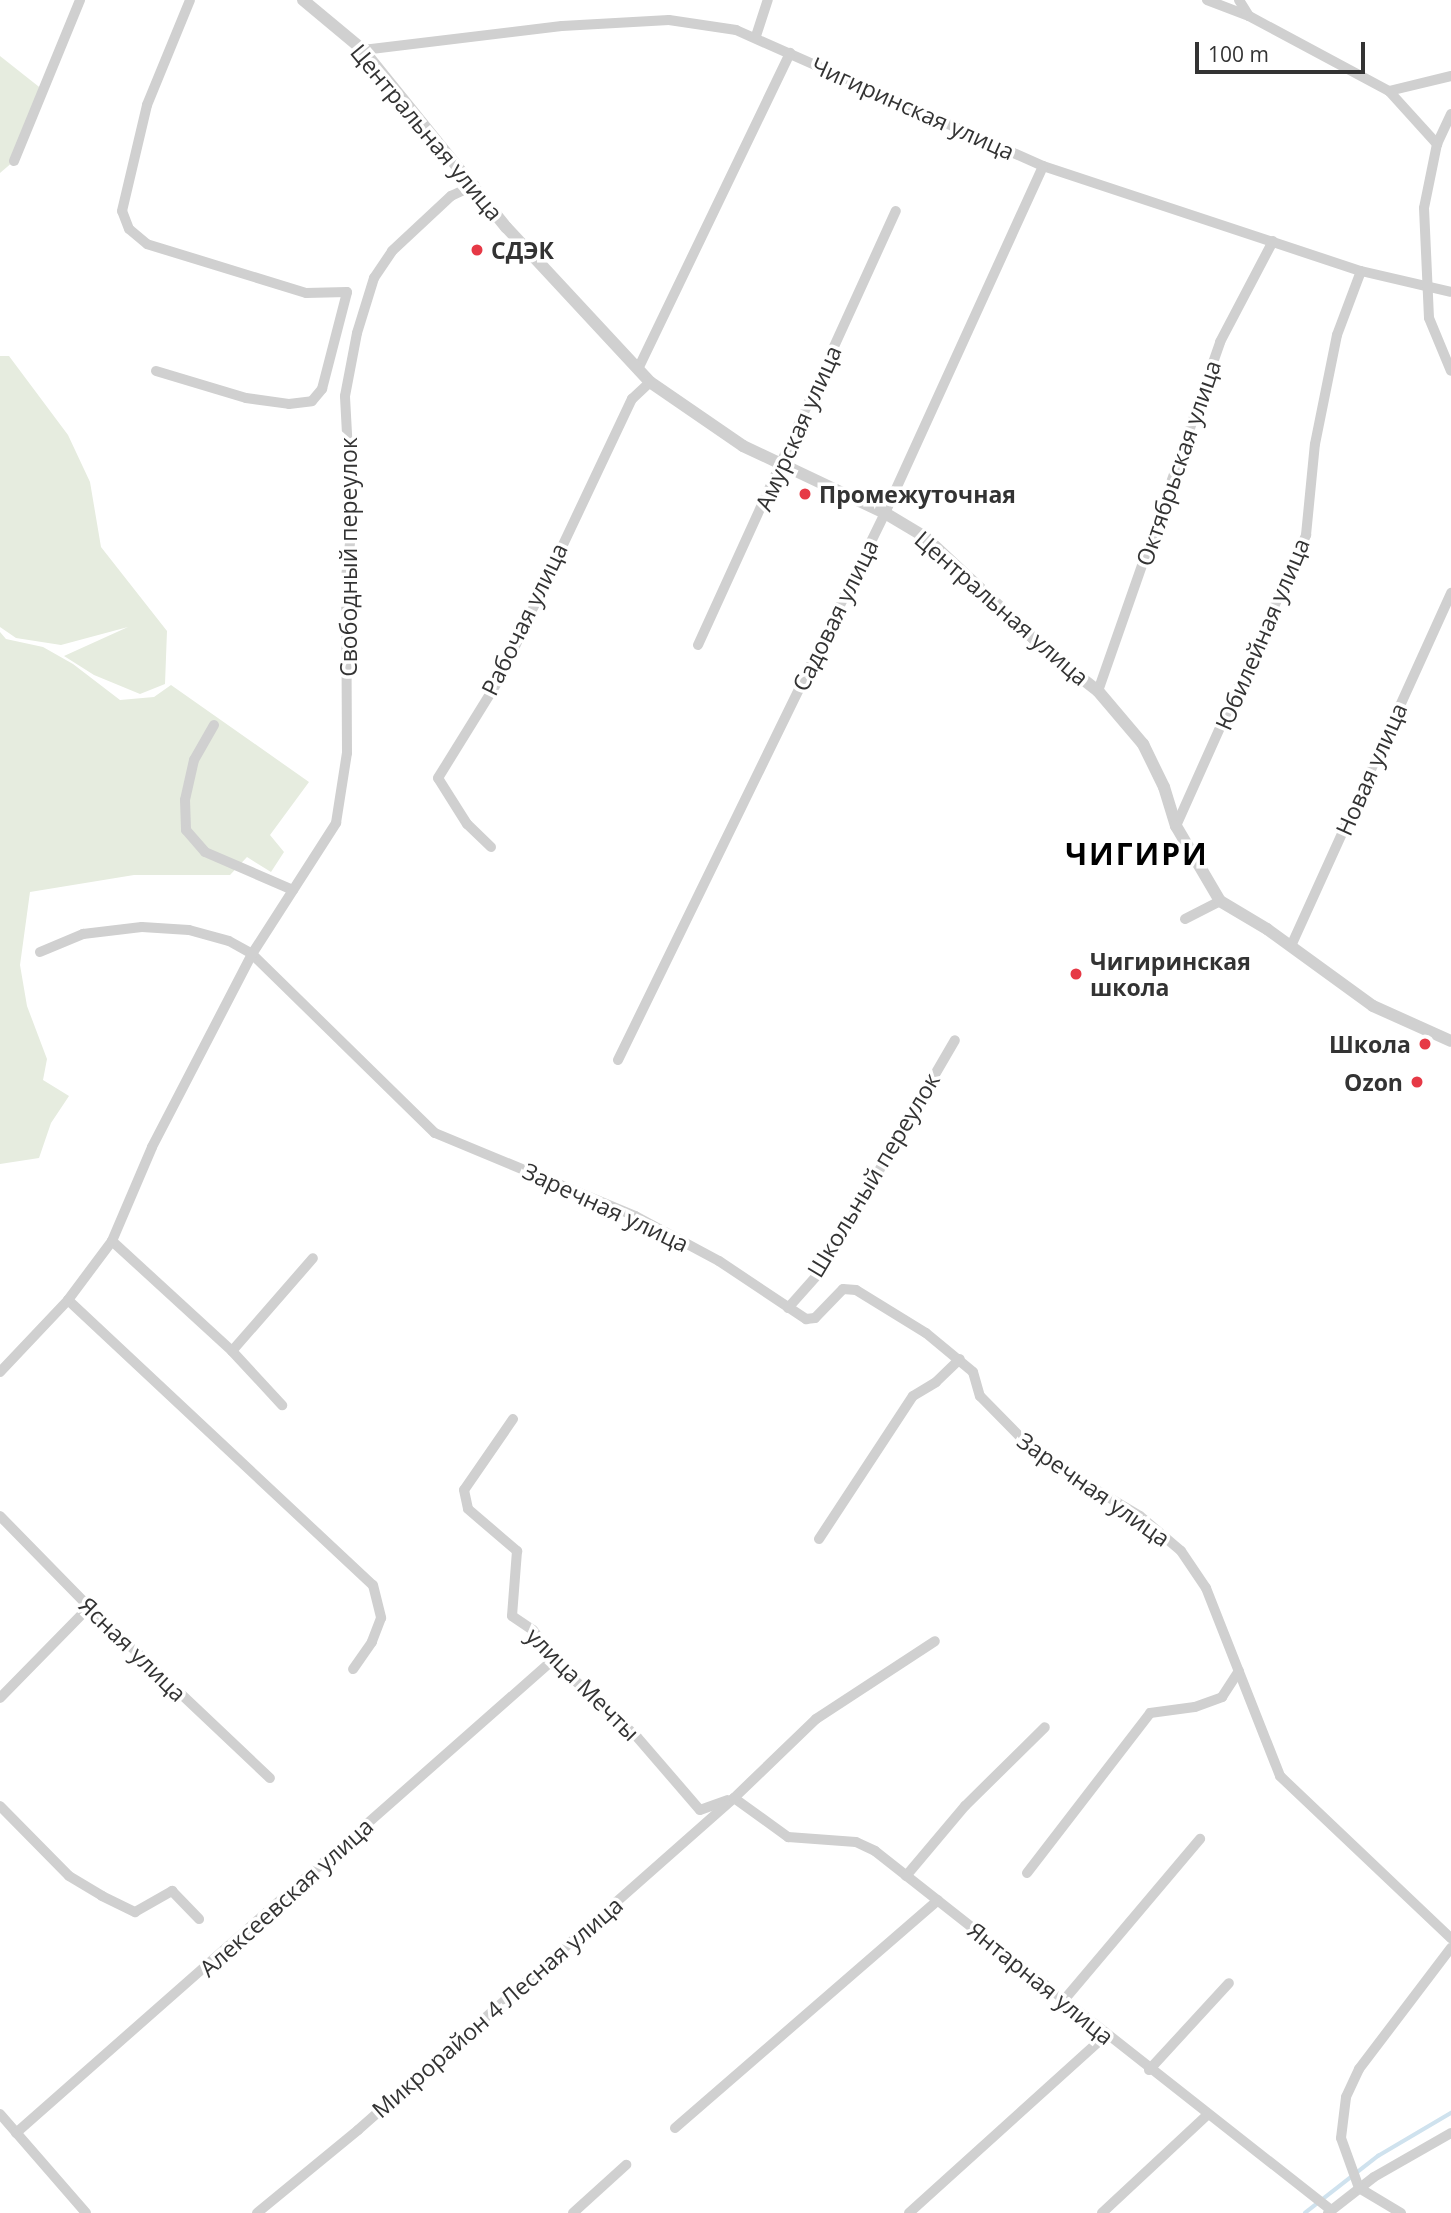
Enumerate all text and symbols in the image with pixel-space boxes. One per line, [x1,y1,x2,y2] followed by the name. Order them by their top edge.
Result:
[1199,28,1369,72] scale bar
[345,38,509,226] street label: Центральная улица
[1208,40,1269,68] text: 100 m
[807,51,1019,165] street label: Чигиринская улица
[491,236,554,264] place label: СДЭК
[469,242,485,258] marker: СДЭК
[749,341,847,515] street label: Амурская улица
[1130,357,1226,569] street label: Октябрьская улица
[334,437,362,677] street label: Свободный переулок
[819,480,1016,508] place label: Промежуточная
[797,486,813,502] marker: Промежуточная
[909,525,1095,691] street label: Центральная улица
[1209,534,1315,734] street label: Юбилейная улица
[786,535,884,695] street label: Садовая улица
[475,538,573,700] street label: Рабочая улица
[1330,699,1412,839] street label: Новая улица
[1066,836,1208,872] district label: ЧИГИРИ
[1090,947,1251,1001] place label: Чигиринская школа
[1068,966,1084,982] marker: Чигиринская школа
[1329,1030,1411,1058] place label: Школа
[1417,1036,1433,1052] marker: Школа
[801,1068,945,1282] street label: Школьный переулок
[1344,1068,1403,1096] place label: Ozon
[1409,1074,1425,1090] marker: Ozon
[519,1157,693,1257] street label: Заречная улица
[1012,1426,1176,1552] street label: Заречная улица
[74,1591,192,1707] street label: Ясная улица
[521,1622,645,1746] street label: улица Мечты
[194,1812,378,1982] street label: Алексеевская улица
[366,1891,628,2123] street label: Микрорайон 4 Лесная улица
[963,1916,1119,2050] street label: Янтарная улица

